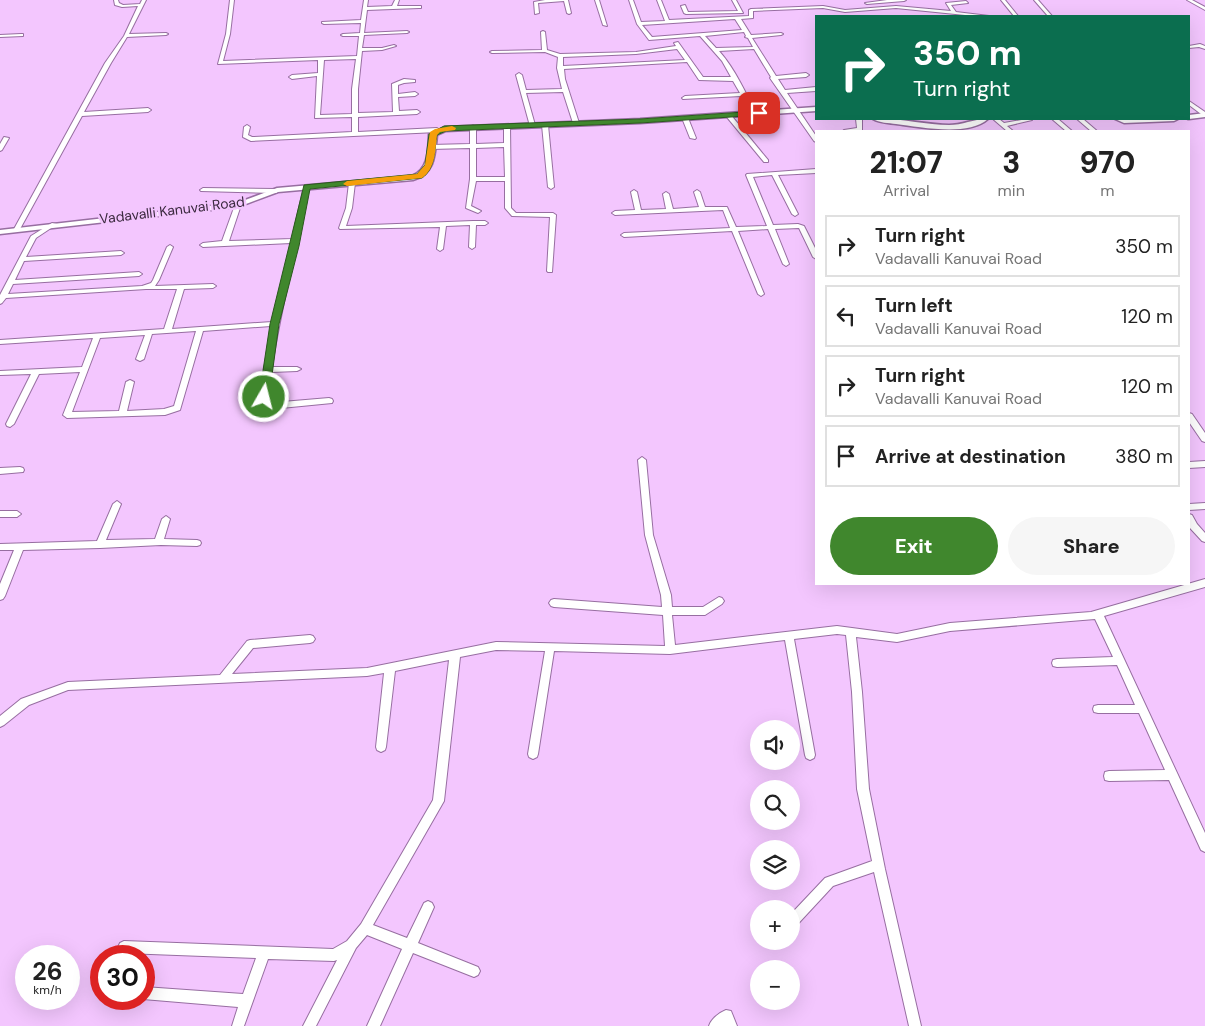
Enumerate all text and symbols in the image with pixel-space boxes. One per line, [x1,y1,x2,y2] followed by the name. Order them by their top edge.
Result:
[913,30,1022,76] text: 350 m
[830,35,895,100] icon: right
[913,74,1010,103] text: Turn right
[738,92,780,134] pin
[745,99,773,127] icon: arrive
[870,143,943,182] text: 21:07
[1002,143,1020,182] text: 3
[1079,143,1135,182] text: 970
[883,180,930,201] text: Arrival
[998,180,1025,201] text: min
[1100,180,1115,201] text: m
[98,192,246,228] street label: Vadavalli Kanuvai Road
[875,223,965,248] text: Turn right
[832,232,860,260] icon: right
[1115,234,1173,259] text: 350 m
[875,248,1042,269] text: Vadavalli Kanuvai Road
[875,293,953,318] text: Turn left
[832,302,860,330] icon: left
[1121,304,1173,329] text: 120 m
[875,318,1042,339] text: Vadavalli Kanuvai Road
[875,363,965,388] text: Turn right
[237,370,289,422] position arrow
[832,372,860,400] icon: right
[1121,374,1173,399] text: 120 m
[875,388,1042,409] text: Vadavalli Kanuvai Road
[832,442,860,470] icon: arrive
[875,444,1066,469] text: Arrive at destination
[1115,444,1173,469] text: 380 m
[830,517,998,575] button: Exit
[1008,517,1175,575] button: Share
[750,720,800,1010] map controls
[750,720,800,770] button: sound
[750,780,800,830] button: search
[750,840,800,890] button: layers
[750,900,800,950] button: +
[90,945,155,1010] speed limit sign: 30
[32,955,63,988] text: 26
[750,960,800,1010] button: −
[33,982,62,998] text: km/h

